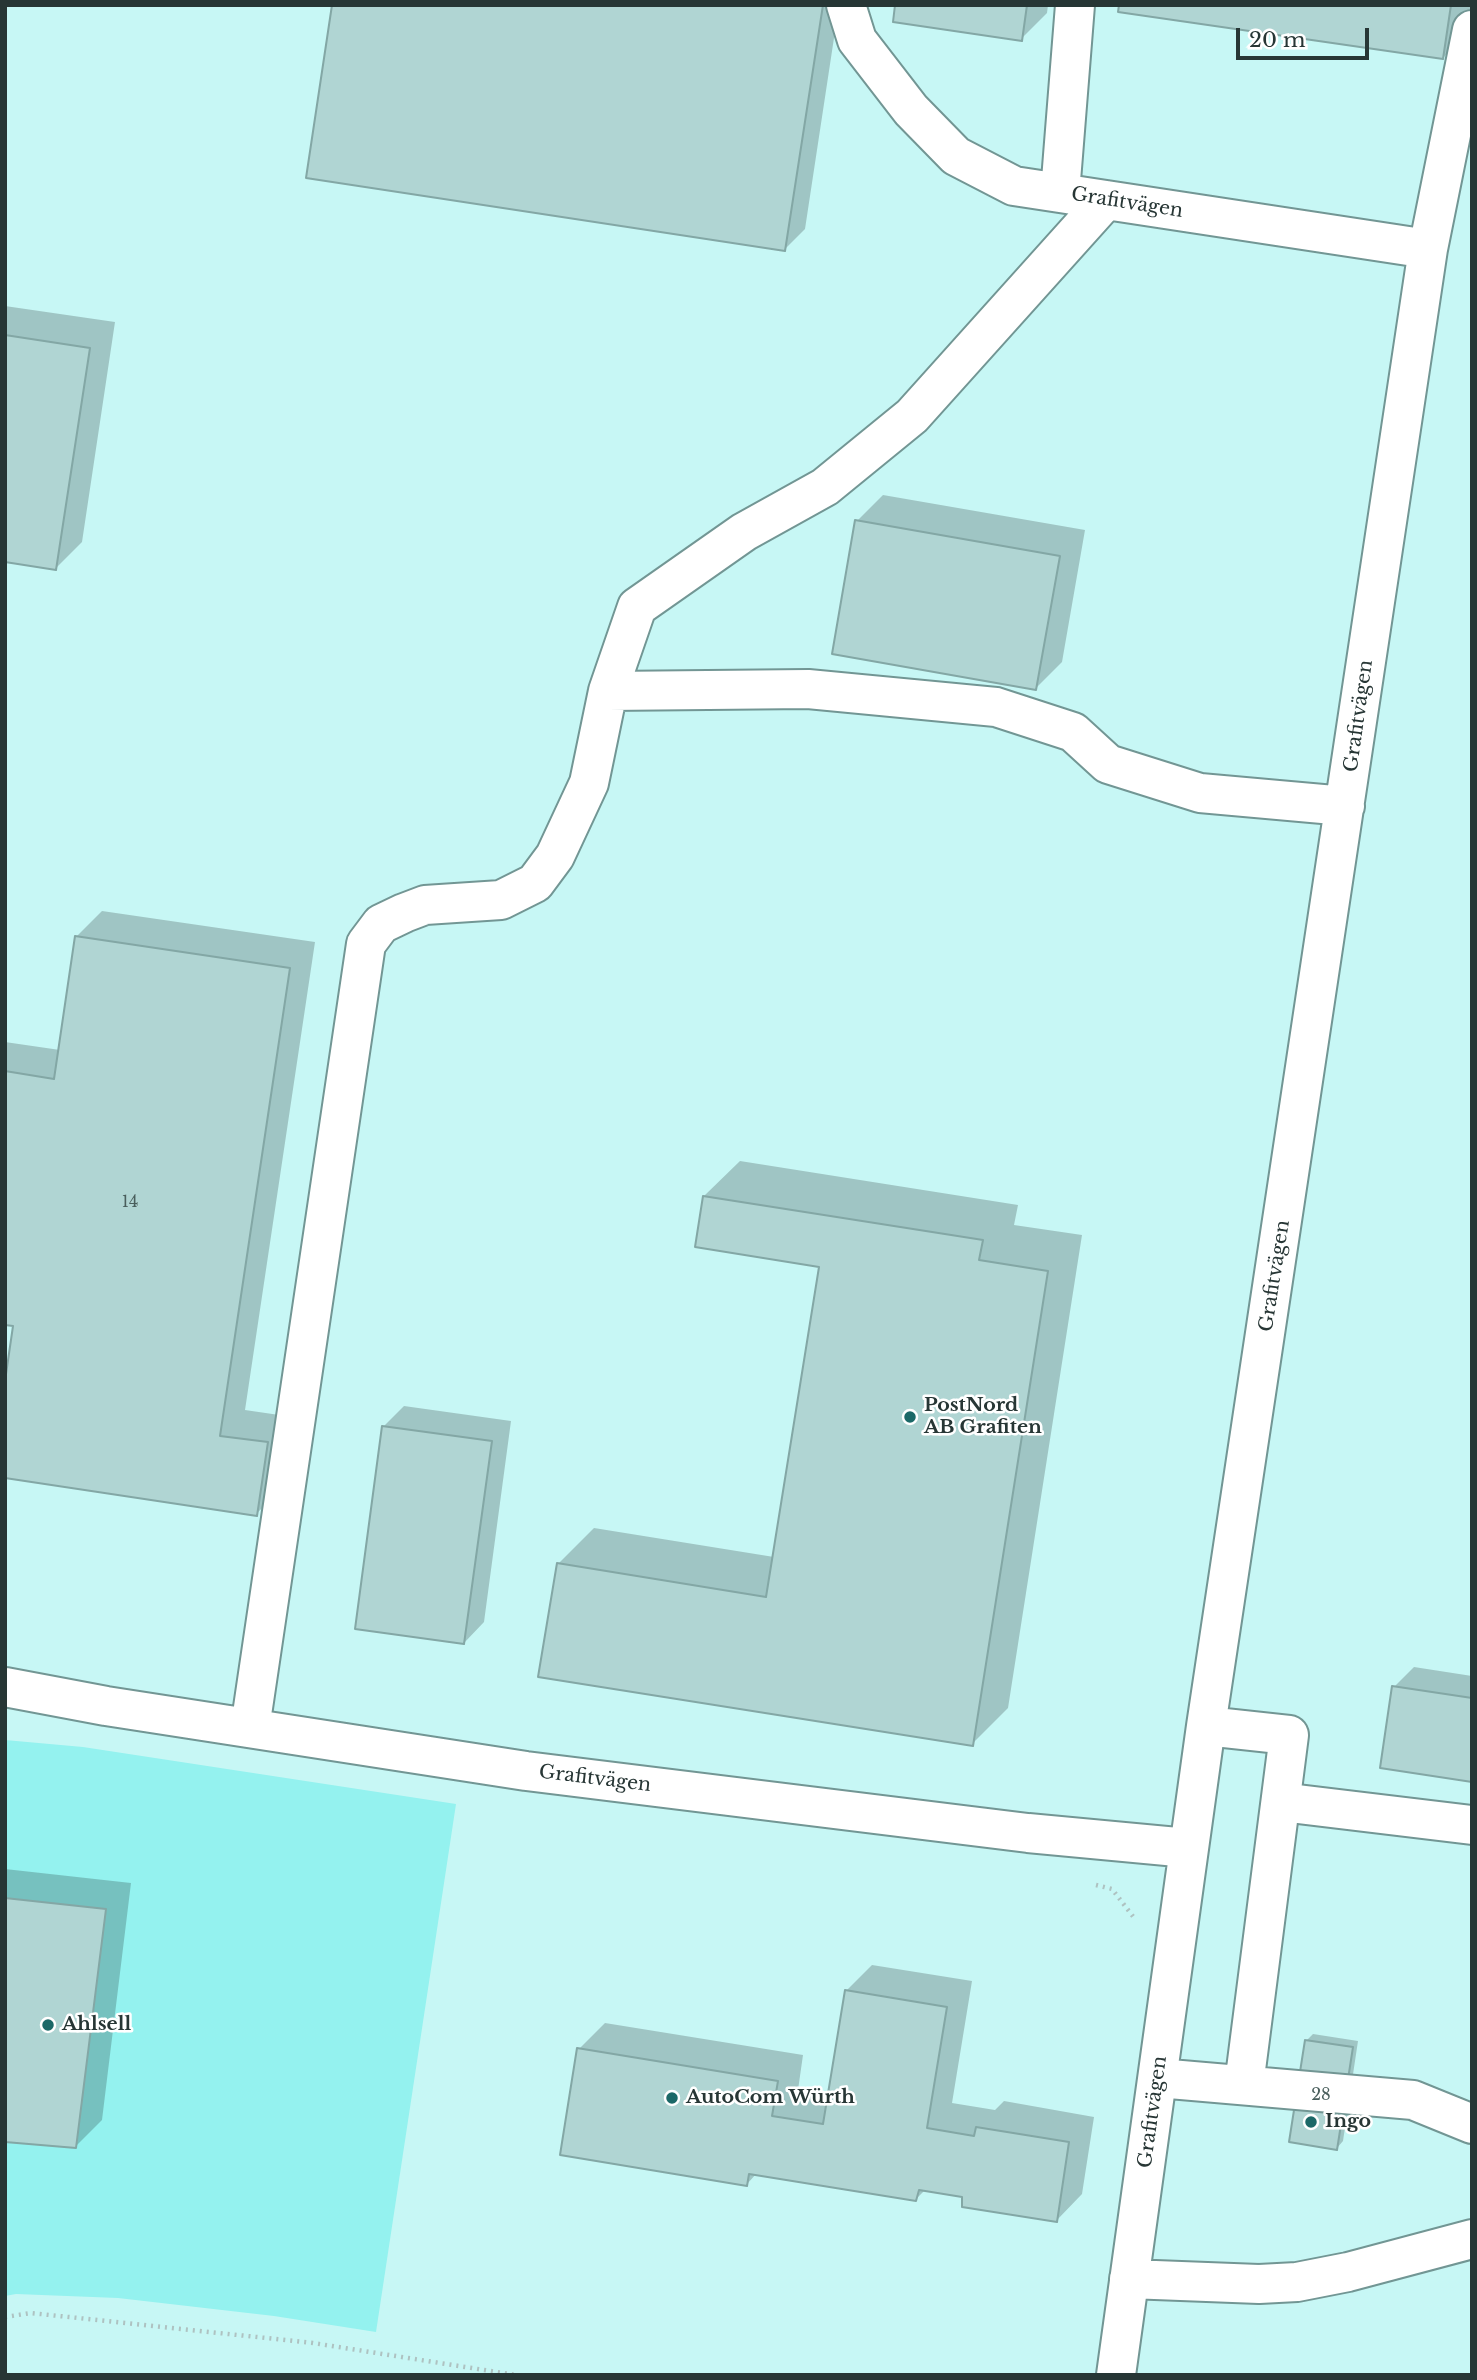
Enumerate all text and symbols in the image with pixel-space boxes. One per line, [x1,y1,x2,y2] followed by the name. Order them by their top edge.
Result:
[1239,14,1372,58] scale bar
[1249,27,1306,53] text: 20 m
[1069,183,1185,223] street label: Grafitvägen
[1340,659,1378,773] street label: Grafitvägen
[122,1192,138,1212] house number: 14
[1255,1218,1295,1334] street label: Grafitvägen
[924,1395,1042,1439] place label: PostNord AB Grafiten
[902,1409,918,1425] marker: PostNord AB Grafiten
[538,1761,652,1797] street label: Grafitvägen
[62,2014,131,2036] place label: Ahlsell
[40,2017,56,2033] marker: Ahlsell
[1134,2055,1172,2169] street label: Grafitvägen
[1311,2085,1331,2105] house number: 28
[686,2087,855,2109] place label: AutoCom Würth
[664,2090,680,2106] marker: AutoCom Würth
[1325,2111,1371,2133] place label: Ingo
[1303,2114,1319,2130] marker: Ingo

